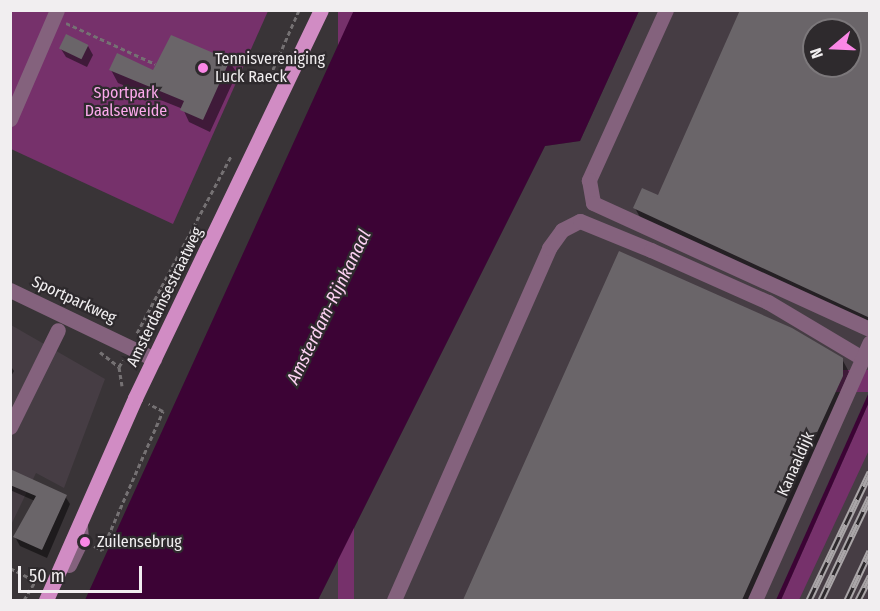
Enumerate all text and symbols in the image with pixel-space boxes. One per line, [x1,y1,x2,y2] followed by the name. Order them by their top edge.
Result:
[802,18,862,78] north arrow
[806,46,827,61] text: N
[215,49,325,87] place label: Tennisvereniging Luck Raeck
[196,61,210,75] marker: Tennisvereniging Luck Raeck
[85,83,167,121] park label: Sportpark Daalseweide
[123,224,207,370] street label: Amsterdamsestraatweg
[282,226,376,388] water label: Amsterdam-Rijnkanaal
[29,272,119,328] street label: Sportparkweg
[773,429,819,499] street label: Kanaaldijk
[97,532,182,552] place label: Zuilensebrug
[78,535,92,549] marker: Zuilensebrug
[21,554,146,592] scale bar
[29,565,65,587] text: 50 m

